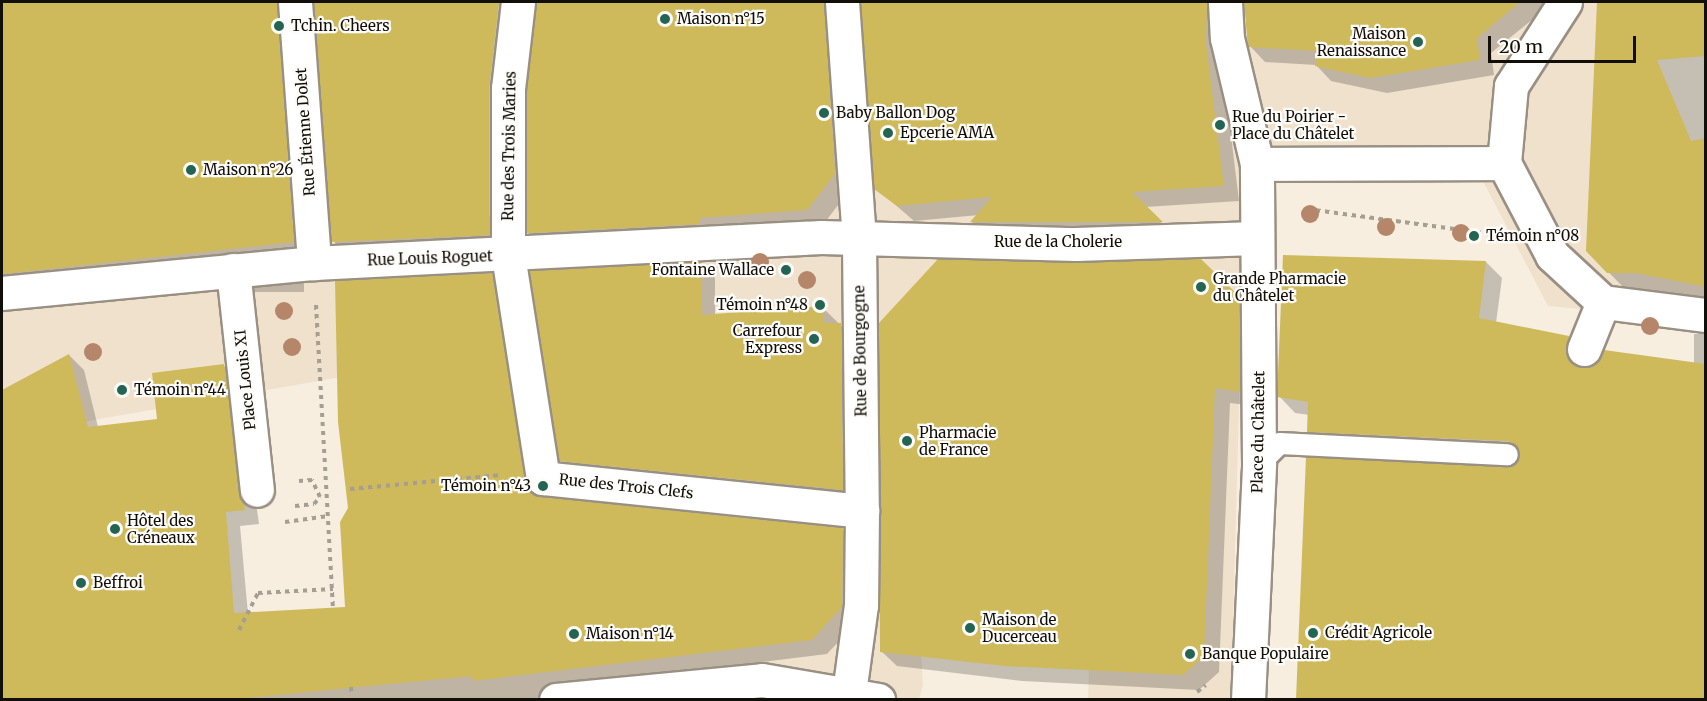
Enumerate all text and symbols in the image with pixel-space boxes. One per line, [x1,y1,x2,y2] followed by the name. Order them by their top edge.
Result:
[677,10,765,28] place label: Maison n°15
[658,12,672,26] marker: Maison n°15
[291,17,390,35] place label: Tchin. Cheers
[272,19,286,33] marker: Tchin. Cheers
[1317,24,1406,59] place label: Maison Renaissance
[1491,24,1640,62] scale bar
[1411,35,1425,49] marker: Maison Renaissance
[1499,35,1543,58] text: 20 m
[292,67,318,197] street label: Rue Étienne Dolet
[499,71,519,221] street label: Rue des Trois Maries
[836,104,955,122] place label: Baby Ballon Dog
[817,106,831,120] marker: Baby Ballon Dog
[1232,107,1354,142] place label: Rue du Poirier - Place du Châtelet
[1213,118,1227,132] marker: Rue du Poirier - Place du Châtelet
[900,124,994,142] place label: Epcerie AMA
[881,126,895,140] marker: Epcerie AMA
[203,161,293,179] place label: Maison n°26
[184,163,198,177] marker: Maison n°26
[1486,227,1579,245] place label: Témoin n°08
[1467,229,1481,243] marker: Témoin n°08
[994,233,1122,251] street label: Rue de la Cholerie
[367,247,493,269] street label: Rue Louis Roguet
[652,261,774,279] place label: Fontaine Wallace
[779,263,793,277] marker: Fontaine Wallace
[1213,269,1346,304] place label: Grande Pharmacie du Châtelet
[1194,280,1208,294] marker: Grande Pharmacie du Châtelet
[850,285,870,417] street label: Rue de Bourgogne
[716,296,808,314] place label: Témoin n°48
[813,298,827,312] marker: Témoin n°48
[733,321,802,356] place label: Carrefour Express
[231,329,259,431] street label: Place Louis XI
[807,332,821,346] marker: Carrefour Express
[1248,371,1268,493] street label: Place du Châtelet
[134,381,226,399] place label: Témoin n°44
[115,383,129,397] marker: Témoin n°44
[919,423,996,458] place label: Pharmacie de France
[900,434,914,448] marker: Pharmacie de France
[558,470,694,502] street label: Rue des Trois Clefs
[441,477,531,495] place label: Témoin n°43
[536,479,550,493] marker: Témoin n°43
[127,511,195,546] place label: Hôtel des Créneaux
[108,522,122,536] marker: Hôtel des Créneaux
[93,574,143,592] place label: Beffroi
[74,576,88,590] marker: Beffroi
[982,610,1057,645] place label: Maison de Ducerceau
[963,621,977,635] marker: Maison de Ducerceau
[1325,624,1432,642] place label: Crédit Agricole
[586,625,674,643] place label: Maison n°14
[1306,626,1320,640] marker: Crédit Agricole
[567,627,581,641] marker: Maison n°14
[1202,645,1329,663] place label: Banque Populaire
[1183,647,1197,661] marker: Banque Populaire

